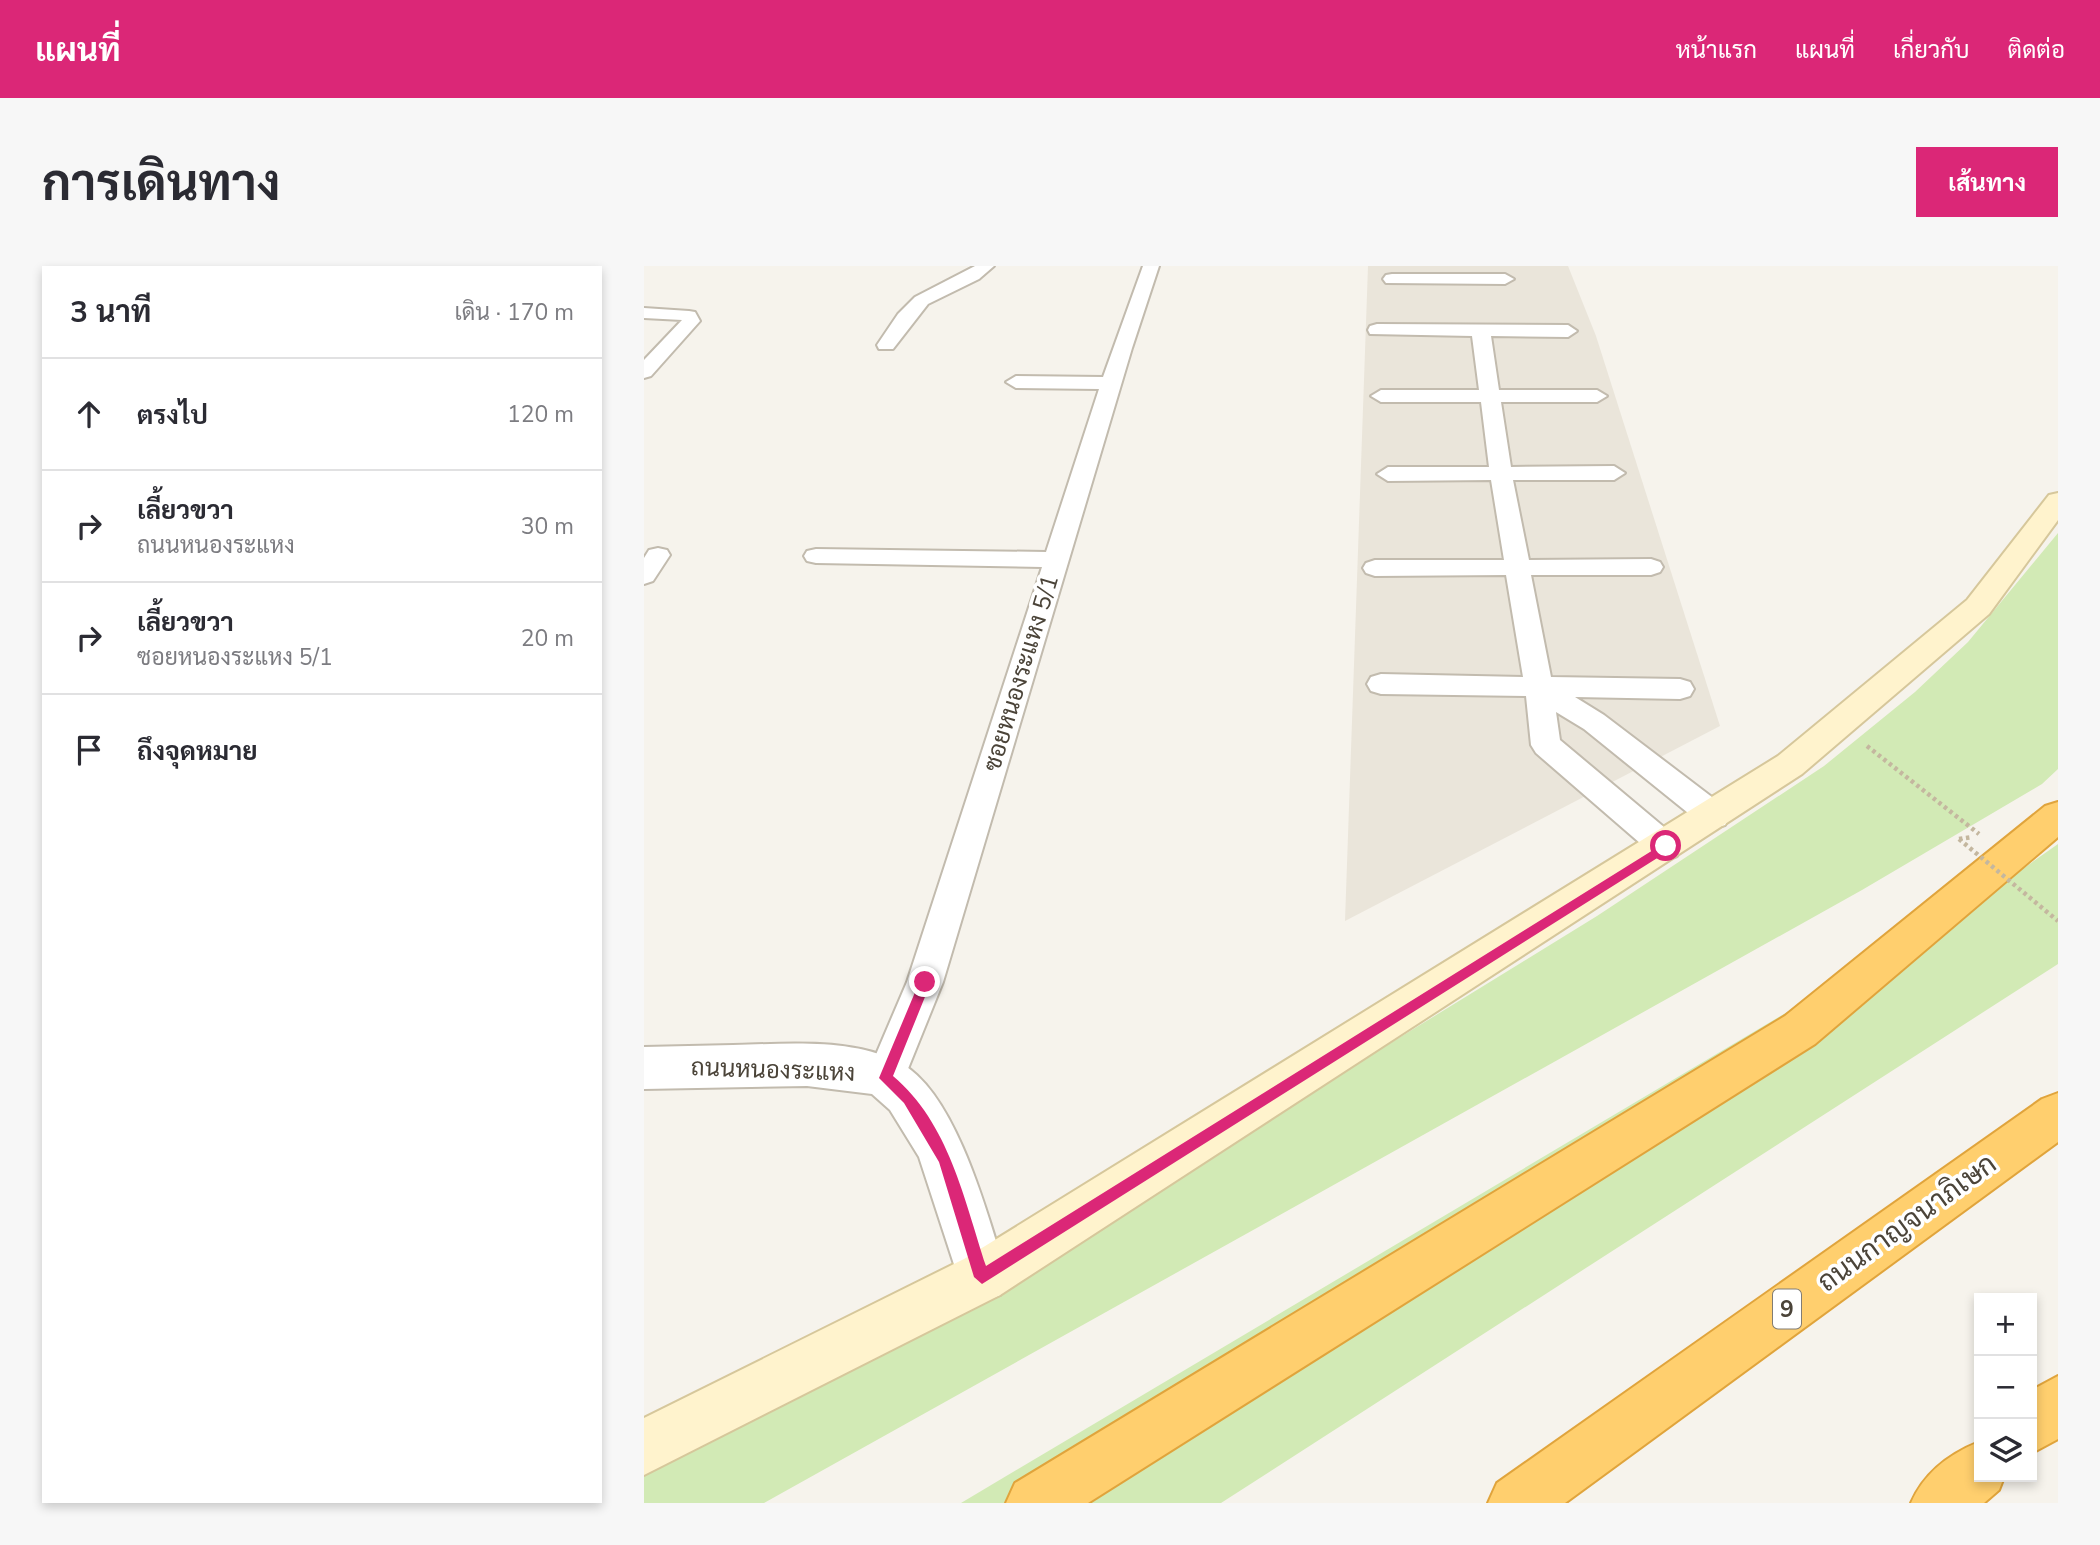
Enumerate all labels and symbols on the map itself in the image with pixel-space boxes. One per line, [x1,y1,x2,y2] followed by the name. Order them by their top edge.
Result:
[976,571,1066,775] street label: ซอยหนองระแหง 5/1
[1650,830,1681,861] route start
[909,966,940,997] route end
[690,1051,856,1089] street label: ถนนหนองระแหง
[1810,1145,2004,1301] street label: ถนนกาญจนาภิเษก
[1773,1290,1801,1328] road number: 9

